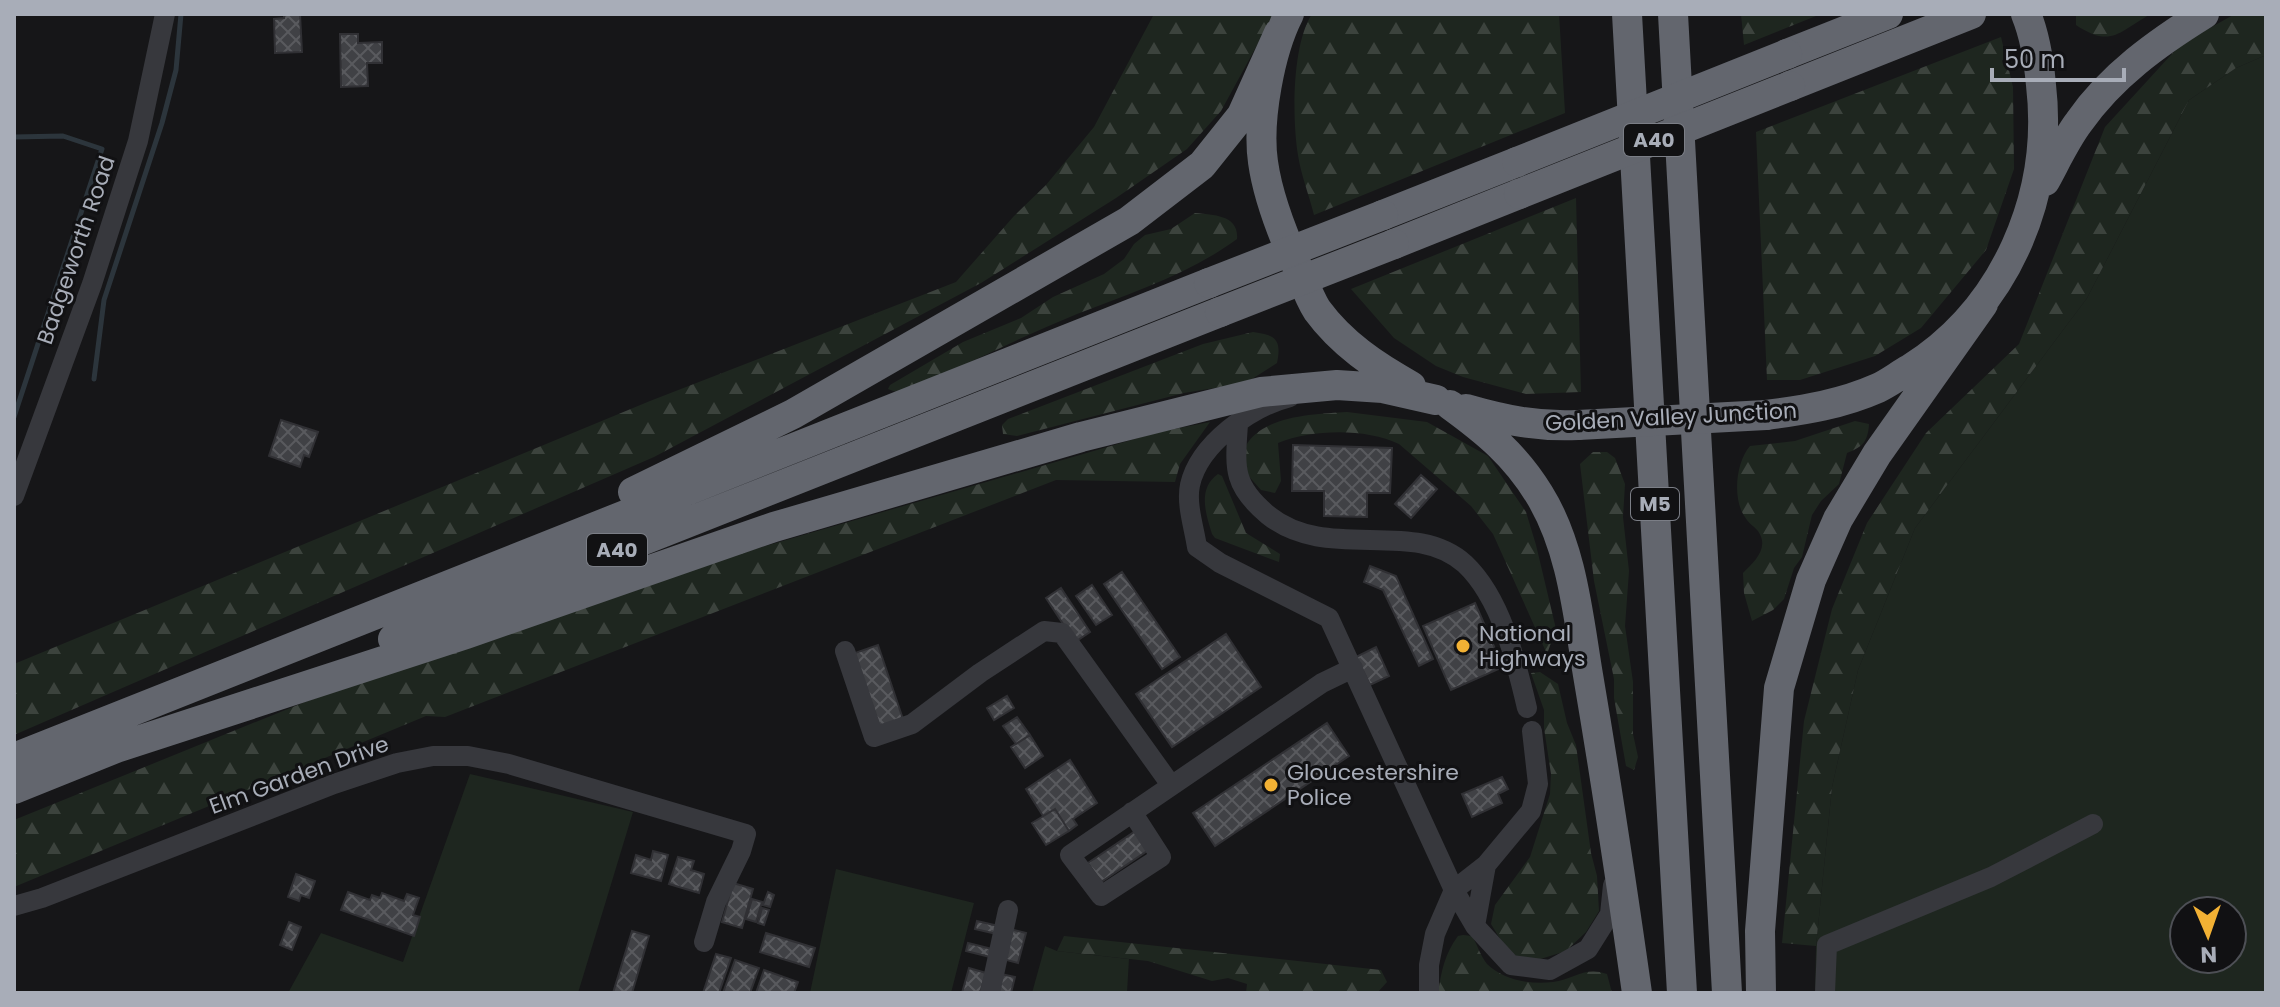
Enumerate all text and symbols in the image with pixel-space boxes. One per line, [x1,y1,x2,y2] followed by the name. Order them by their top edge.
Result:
[1992,32,2124,82] scale bar
[2004,43,2065,76] text: 50 m
[1624,124,1684,156] road number: A40
[29,152,123,348] street label: Badgeworth Road
[1544,395,1798,439] street label: Golden Valley Junction
[1631,488,1679,520] road number: M5
[587,534,647,566] road number: A40
[1479,618,1585,674] place label: National Highways
[1454,637,1472,655] marker: National Highways
[205,728,393,822] street label: Elm Garden Drive
[1287,757,1459,813] place label: Gloucestershire Police
[1262,776,1280,794] marker: Gloucestershire Police
[2168,895,2248,975] north arrow
[2200,939,2217,970] text: N

